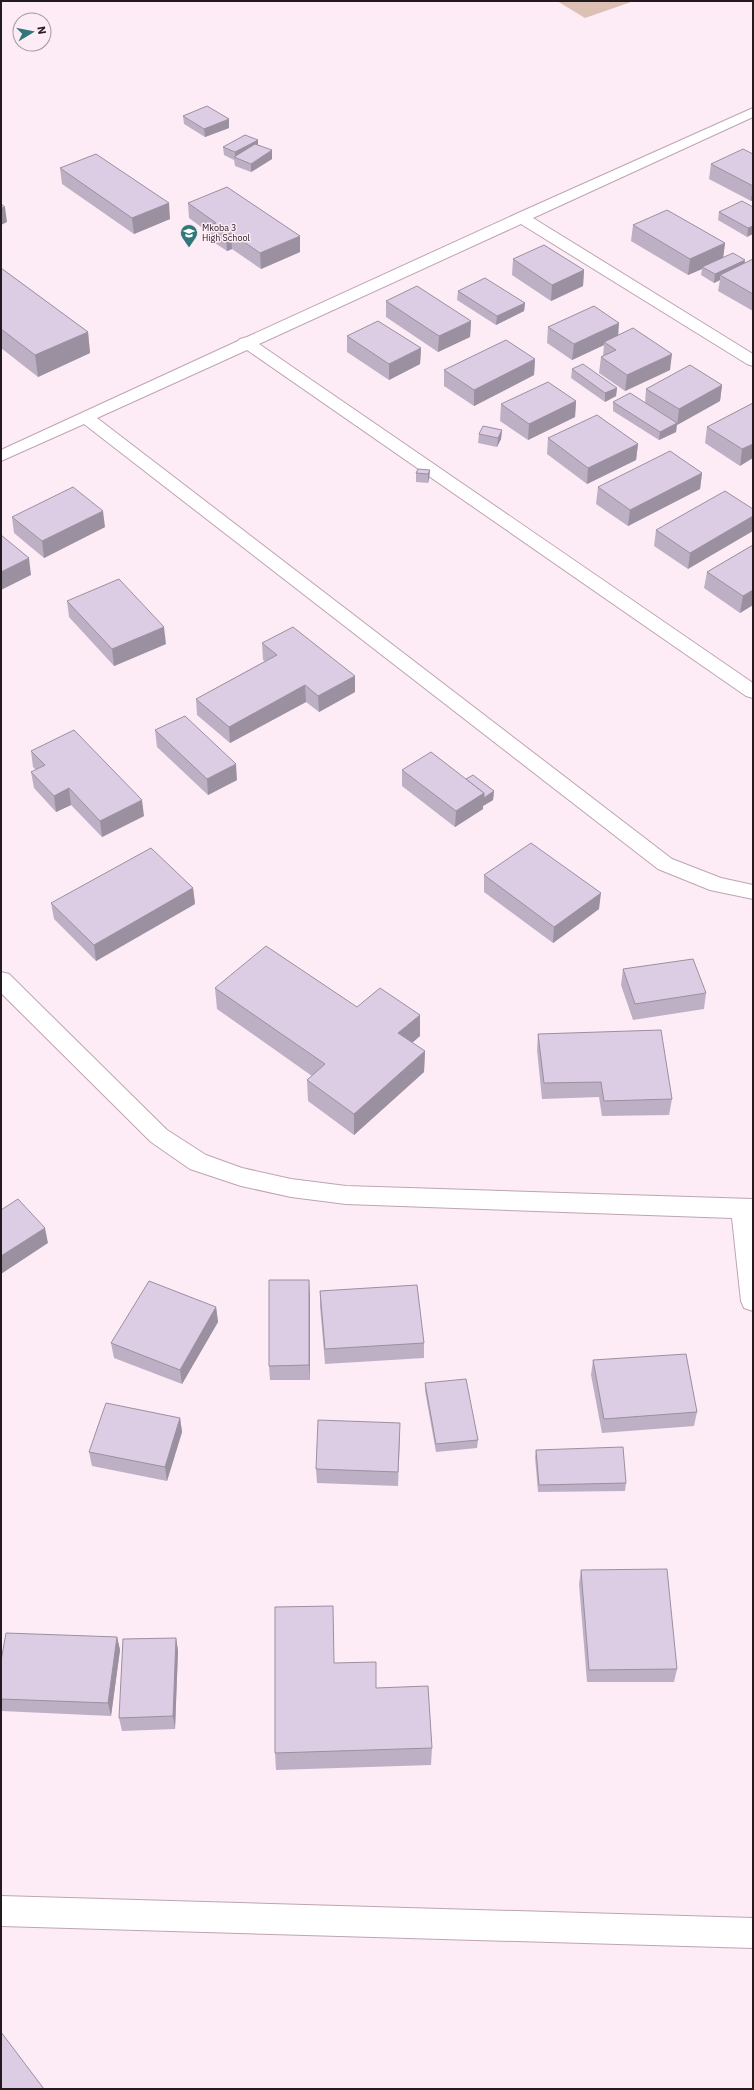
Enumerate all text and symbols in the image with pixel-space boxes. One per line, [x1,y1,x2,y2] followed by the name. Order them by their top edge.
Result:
[12,12,52,52] north arrow
[34,25,49,35] text: N
[202,222,251,243] place label: Mkoba 3 High School
[179,223,199,248] school or university icon: Mkoba 3 High School

